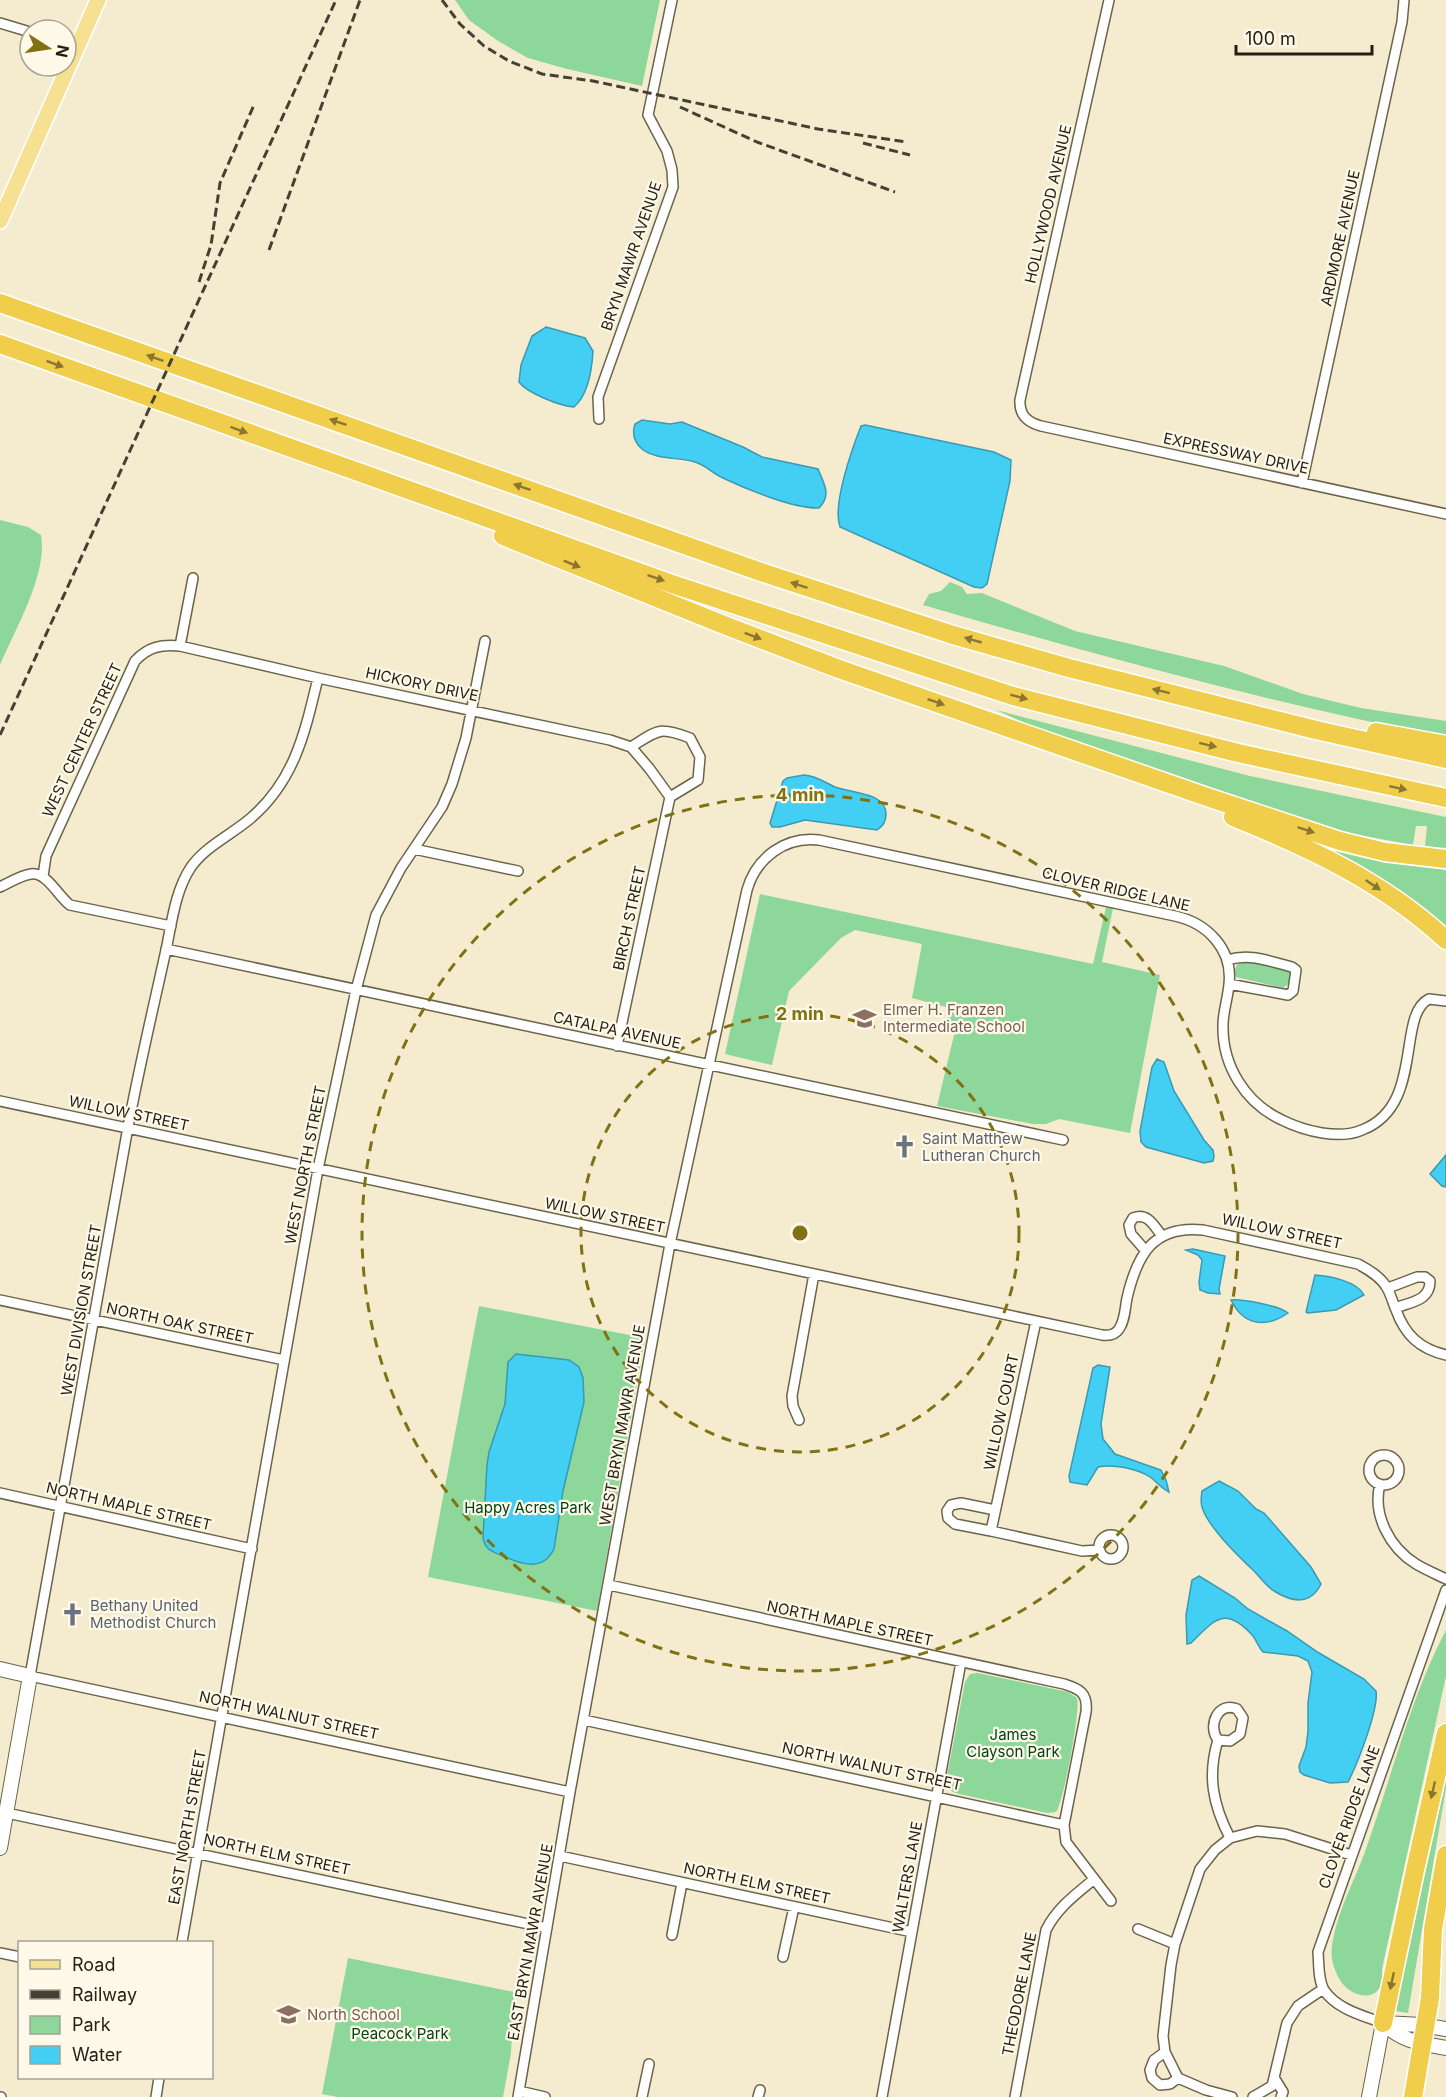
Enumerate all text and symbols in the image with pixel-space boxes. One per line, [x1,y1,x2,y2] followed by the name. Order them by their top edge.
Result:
[18,18,78,78] north arrow
[1236,18,1372,56] scale bar
[1245,28,1296,49] text: 100 m
[52,43,74,59] text: N
[1021,123,1075,285] street label: HOLLYWOOD AVENUE
[1316,168,1364,308] street label: ARDMORE AVENUE
[597,179,665,333] street label: BRYN MAWR AVENUE
[145,352,163,362] one-way arrow
[46,360,64,370] one-way arrow
[329,417,347,427] one-way arrow
[230,425,248,435] one-way arrow
[1162,428,1310,478] street label: EXPRESSWAY DRIVE
[513,482,531,492] one-way arrow
[563,560,581,569] one-way arrow
[647,574,665,584] one-way arrow
[790,580,808,589] one-way arrow
[744,632,762,641] one-way arrow
[964,635,982,645] one-way arrow
[38,660,126,820] street label: WEST CENTER STREET
[364,663,480,705] street label: HICKORY DRIVE
[1152,686,1170,696] one-way arrow
[1010,693,1028,703] one-way arrow
[927,698,945,707] one-way arrow
[1199,741,1217,751] one-way arrow
[776,784,824,805] text: 4 min
[1389,784,1408,793] one-way arrow
[1297,826,1315,835] one-way arrow
[1040,863,1192,915] street label: CLOVER RIDGE LANE
[609,864,649,972] street label: BIRCH STREET
[1365,880,1381,891] one-way arrow
[883,1000,1025,1036] place label: Elmer H. Franzen Intermediate School
[776,1003,824,1024] text: 2 min
[852,1005,878,1031] school or university icon: Elmer H. Franzen Intermediate School
[551,1007,683,1053] street label: CATALPA AVENUE
[280,1084,330,1246] street label: WEST NORTH STREET
[67,1091,191,1135] street label: WILLOW STREET
[922,1129,1041,1165] place label: Saint Matthew Lutheran Church
[891,1134,917,1160] church icon: Saint Matthew Lutheran Church
[543,1193,667,1237] street label: WILLOW STREET
[1220,1209,1344,1253] street label: WILLOW STREET
[57,1223,105,1397] street label: WEST DIVISION STREET
[790,1223,810,1243] centre of rings
[105,1298,255,1348] street label: NORTH OAK STREET
[595,1323,649,1527] street label: WEST BRYN MAWR AVENUE
[979,1352,1023,1472] street label: WILLOW COURT
[44,1478,214,1534] street label: NORTH MAPLE STREET
[464,1498,593,1517] park label: Happy Acres Park
[90,1596,216,1632] place label: Bethany United Methodist Church
[765,1596,935,1650] street label: NORTH MAPLE STREET
[59,1601,85,1627] church icon: Bethany United Methodist Church
[197,1687,381,1743] street label: NORTH WALNUT STREET
[966,1725,1060,1761] park label: James Clayson Park
[780,1738,964,1794] street label: NORTH WALNUT STREET
[1314,1743,1384,1891] street label: CLOVER RIDGE LANE
[164,1748,210,1906] street label: EAST NORTH STREET
[1428,1781,1437,1800] one-way arrow
[888,1820,926,1934] street label: WALTERS LANE
[202,1829,352,1879] street label: NORTH ELM STREET
[503,1842,557,2042] street label: EAST BRYN MAWR AVENUE
[682,1858,832,1908] street label: NORTH ELM STREET
[998,1931,1040,2057] street label: THEODORE LANE
[18,1941,213,2079] legend
[72,1954,115,1975] text: Road
[1387,1971,1396,1990] one-way arrow
[72,1984,137,2005] text: Railway
[276,2001,302,2027] school or university icon: North School
[307,2005,400,2024] place label: North School
[72,2014,111,2035] text: Park
[351,2024,450,2043] park label: Peacock Park
[72,2044,122,2065] text: Water

